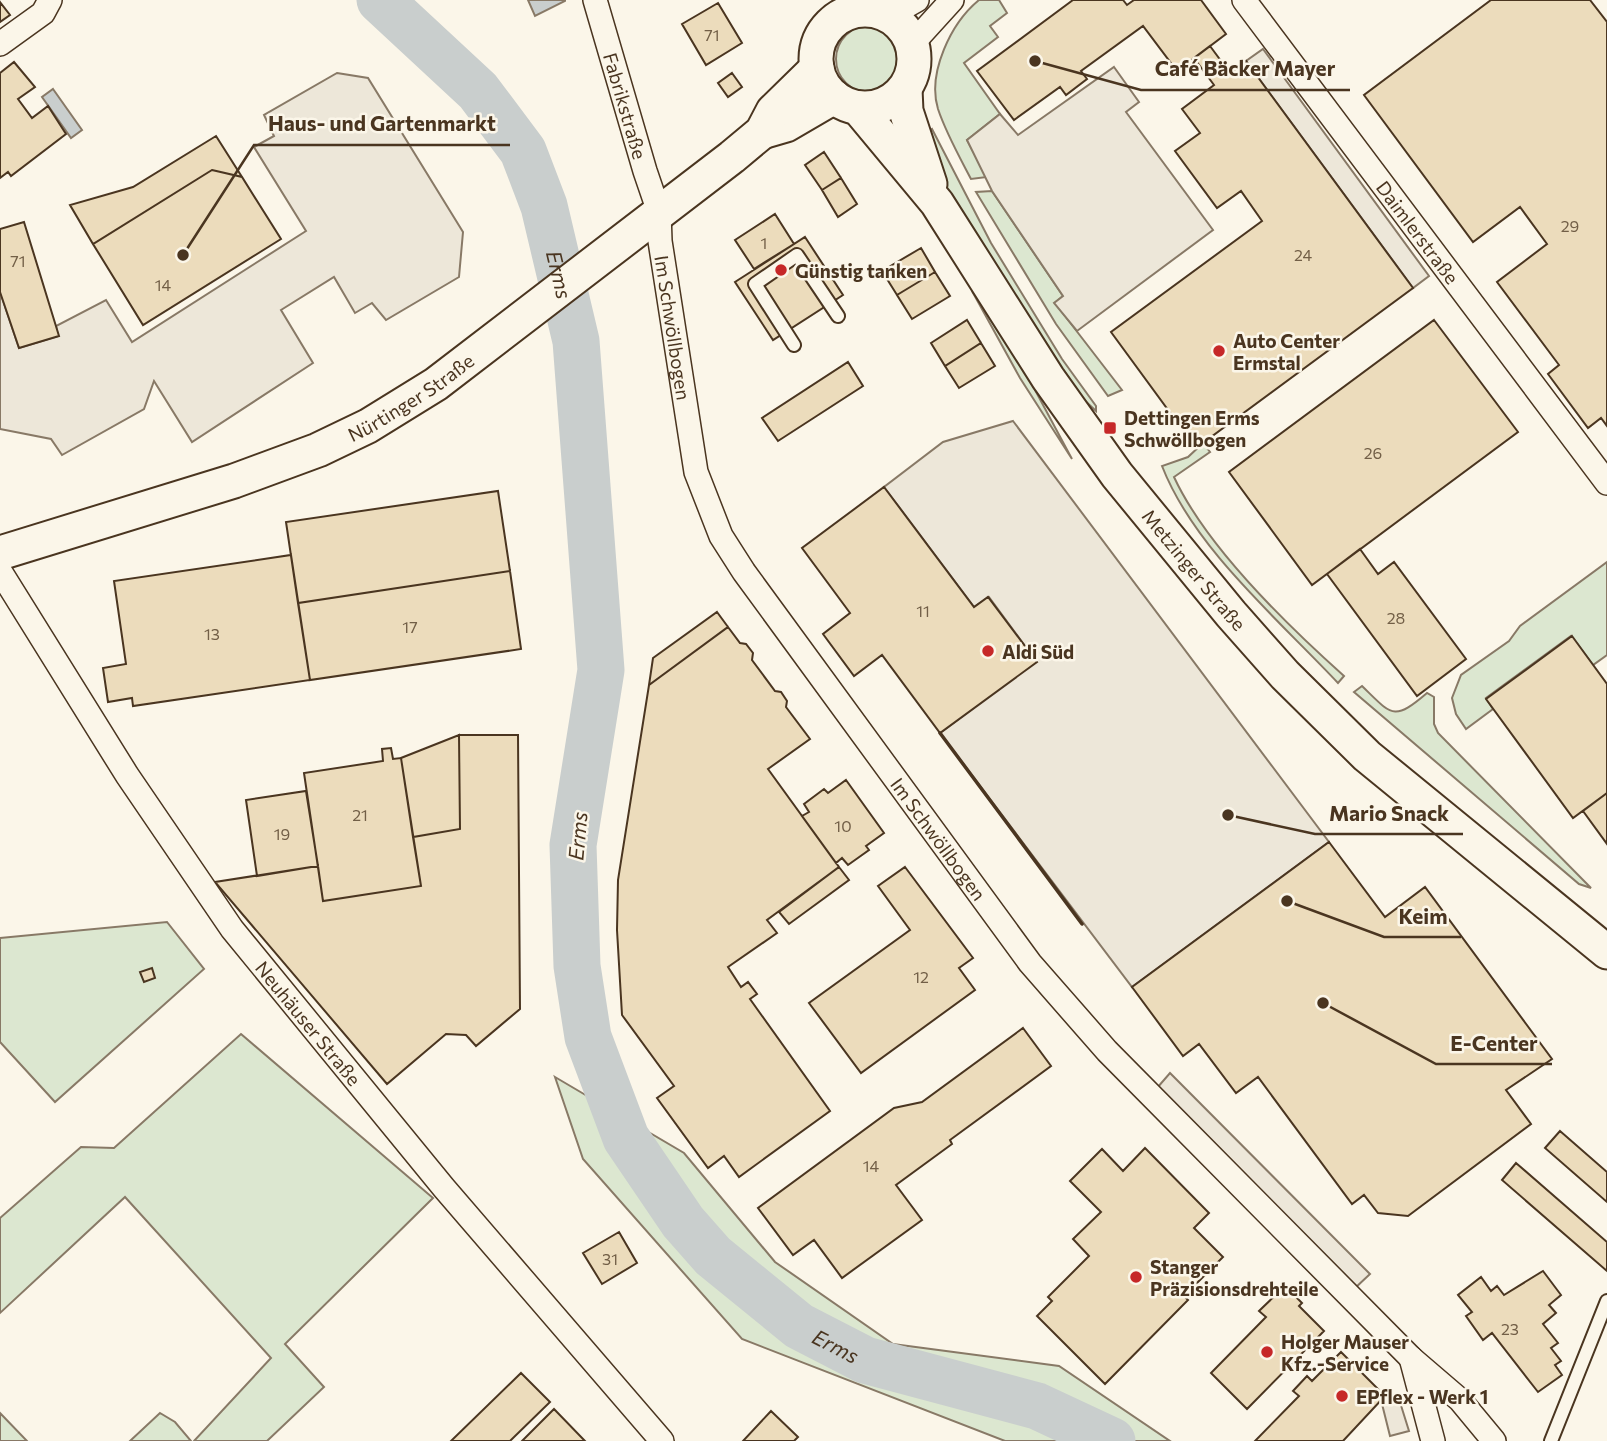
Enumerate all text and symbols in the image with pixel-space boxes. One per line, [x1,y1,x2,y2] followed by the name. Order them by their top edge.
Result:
[704,25,720,44] house number: 71
[1141,48,1350,90] callout: Café Bäcker Mayer
[599,50,652,161] street label: Fabrikstraße
[1155,55,1336,80] text: Café Bäcker Mayer
[254,103,510,145] callout: Haus- und Gartenmarkt
[268,110,496,135] text: Haus- und Gartenmarkt
[1372,176,1464,288] street label: Daimlerstraße
[1561,216,1579,235] house number: 29
[761,233,767,252] house number: 1
[1294,245,1312,264] house number: 24
[542,248,578,301] water label: Erms
[10,251,26,270] house number: 71
[651,253,696,402] street label: Im Schwöllbogen
[795,259,927,282] place label: Günstig tanken
[773,262,789,278] marker: Günstig tanken
[155,275,172,294] house number: 14
[1233,329,1340,374] place label: Auto Center Ermstal
[1211,343,1227,359] marker: Auto Center Ermstal
[344,348,478,446] street label: Nürtinger Straße
[1124,406,1260,451] place label: Dettingen Erms Schwöllbogen
[1102,420,1118,436] marker: Dettingen Erms Schwöllbogen
[1364,443,1382,462] house number: 26
[1138,504,1251,635] street label: Metzinger Straße
[916,601,930,620] house number: 11
[1387,608,1405,627] house number: 28
[402,617,418,636] house number: 17
[204,624,220,643] house number: 13
[1002,640,1074,663] place label: Aldi Süd
[980,643,996,659] marker: Aldi Süd
[887,773,991,904] street label: Im Schwöllbogen
[1315,792,1463,834] callout: Mario Snack
[1329,800,1449,825] text: Mario Snack
[352,805,368,824] house number: 21
[562,811,592,861] water label: Erms
[834,816,852,835] house number: 10
[274,824,290,843] house number: 19
[1384,895,1461,937] callout: Keim
[1398,903,1448,928] text: Keim
[251,956,366,1090] street label: Neuhäuser Straße
[913,967,929,986] house number: 12
[1436,1022,1552,1064] callout: E-Center
[1450,1030,1538,1055] text: E-Center
[863,1156,880,1175] house number: 14
[602,1249,618,1268] house number: 31
[1150,1255,1318,1300] place label: Stanger Präzisionsdrehteile
[1128,1269,1144,1285] marker: Stanger Präzisionsdrehteile
[1501,1319,1519,1338] house number: 23
[809,1323,864,1367] water label: Erms
[1281,1330,1409,1375] place label: Holger Mauser Kfz.-Service
[1259,1344,1275,1360] marker: Holger Mauser Kfz.-Service
[1356,1385,1488,1408] place label: EPflex - Werk 1
[1334,1388,1350,1404] marker: EPflex - Werk 1

